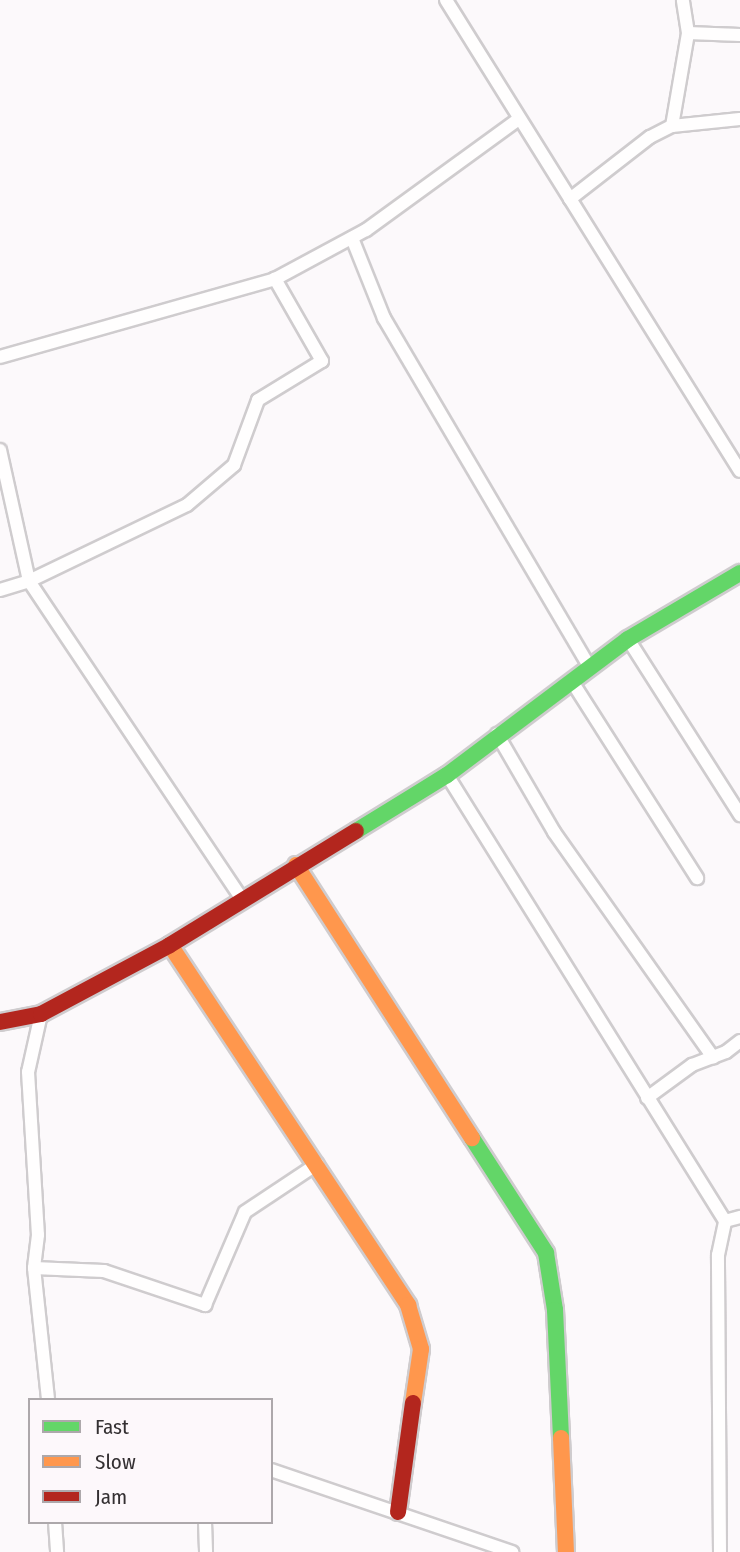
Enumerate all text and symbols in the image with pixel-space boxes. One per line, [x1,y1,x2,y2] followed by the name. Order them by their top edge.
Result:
[28,1398,273,1524] legend
[95,1414,129,1440] text: Fast
[95,1449,136,1475] text: Slow
[95,1484,127,1510] text: Jam

